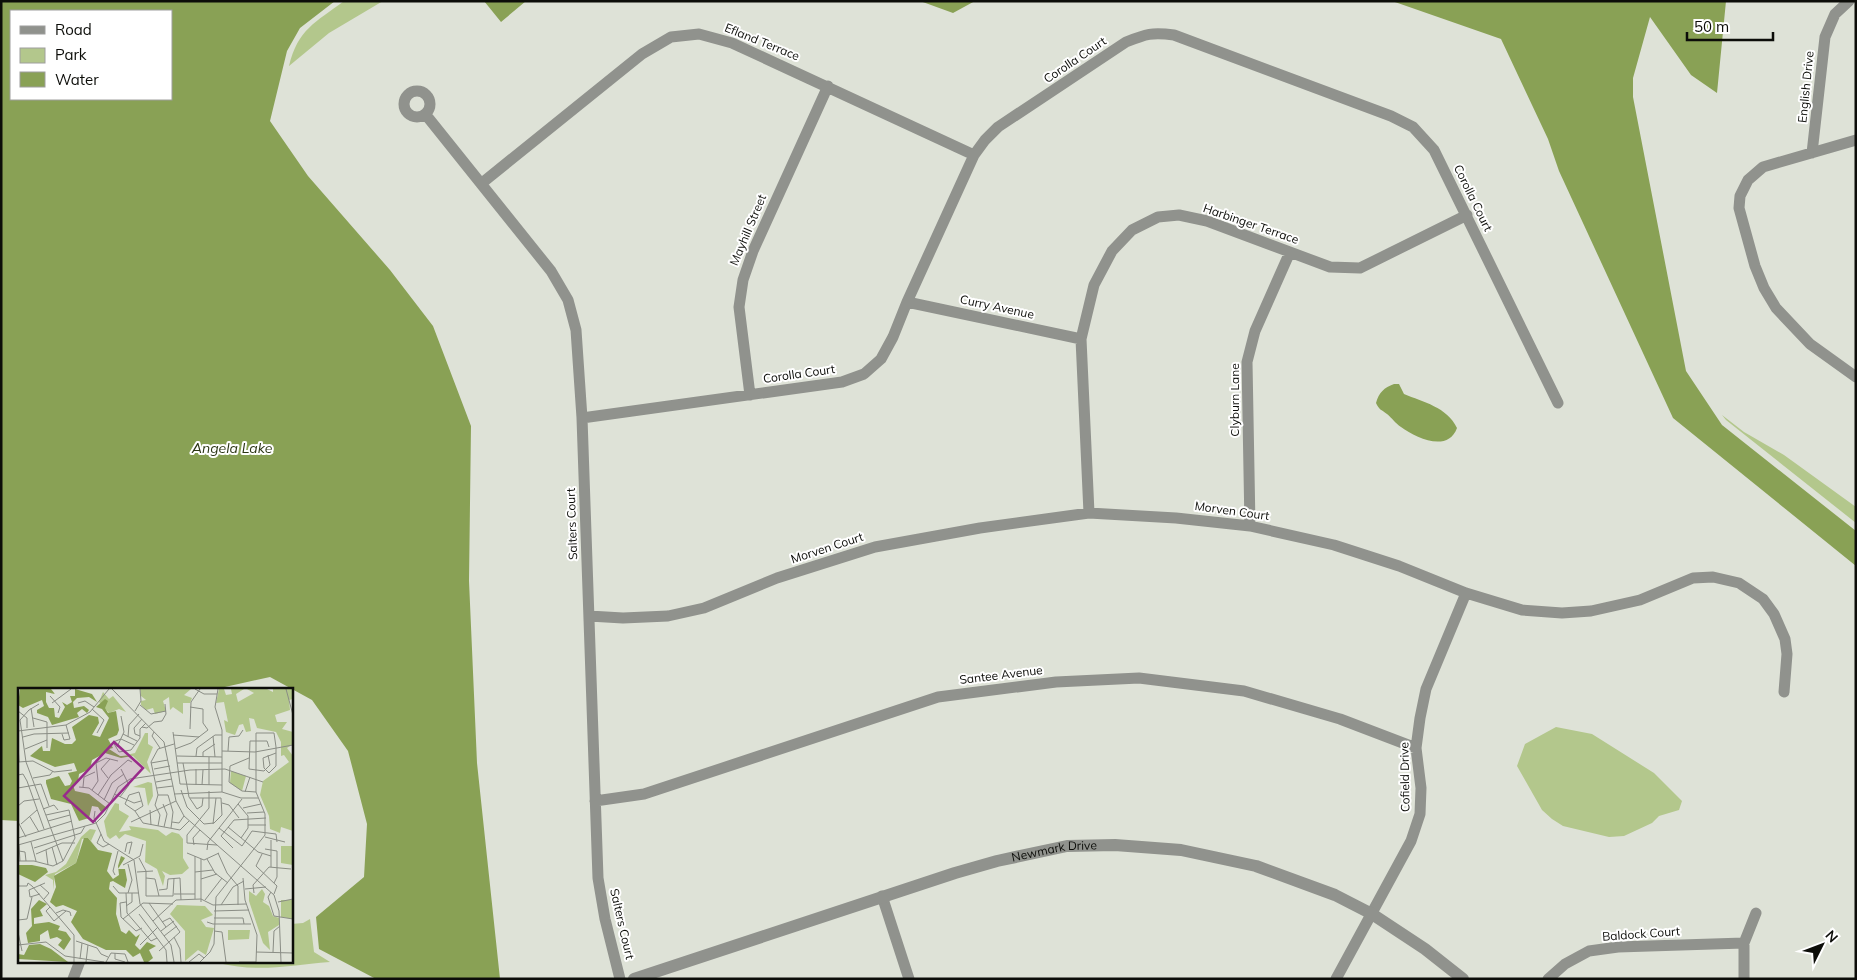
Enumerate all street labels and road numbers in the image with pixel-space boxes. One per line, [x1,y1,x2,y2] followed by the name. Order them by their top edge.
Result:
[723,20,802,63] street label: Efland Terrace
[1041,33,1109,86] street label: Corolla Court
[1794,50,1817,124] street label: English Drive
[1451,162,1496,234] street label: Corolla Court
[726,192,769,268] street label: Mayhill Street
[1201,200,1301,247] street label: Harbinger Terrace
[959,291,1036,322] street label: Curry Avenue
[762,361,836,386] street label: Corolla Court
[1227,363,1242,437] street label: Clyburn Lane
[563,488,580,560] street label: Salters Court
[1194,498,1270,523] street label: Morven Court
[789,529,865,566] street label: Morven Court
[958,662,1043,687] street label: Santee Avenue
[1396,742,1413,812] street label: Cofield Drive
[1010,837,1097,865] street label: Newmark Drive
[607,887,638,961] street label: Salters Court
[1602,923,1680,944] street label: Baldock Court

